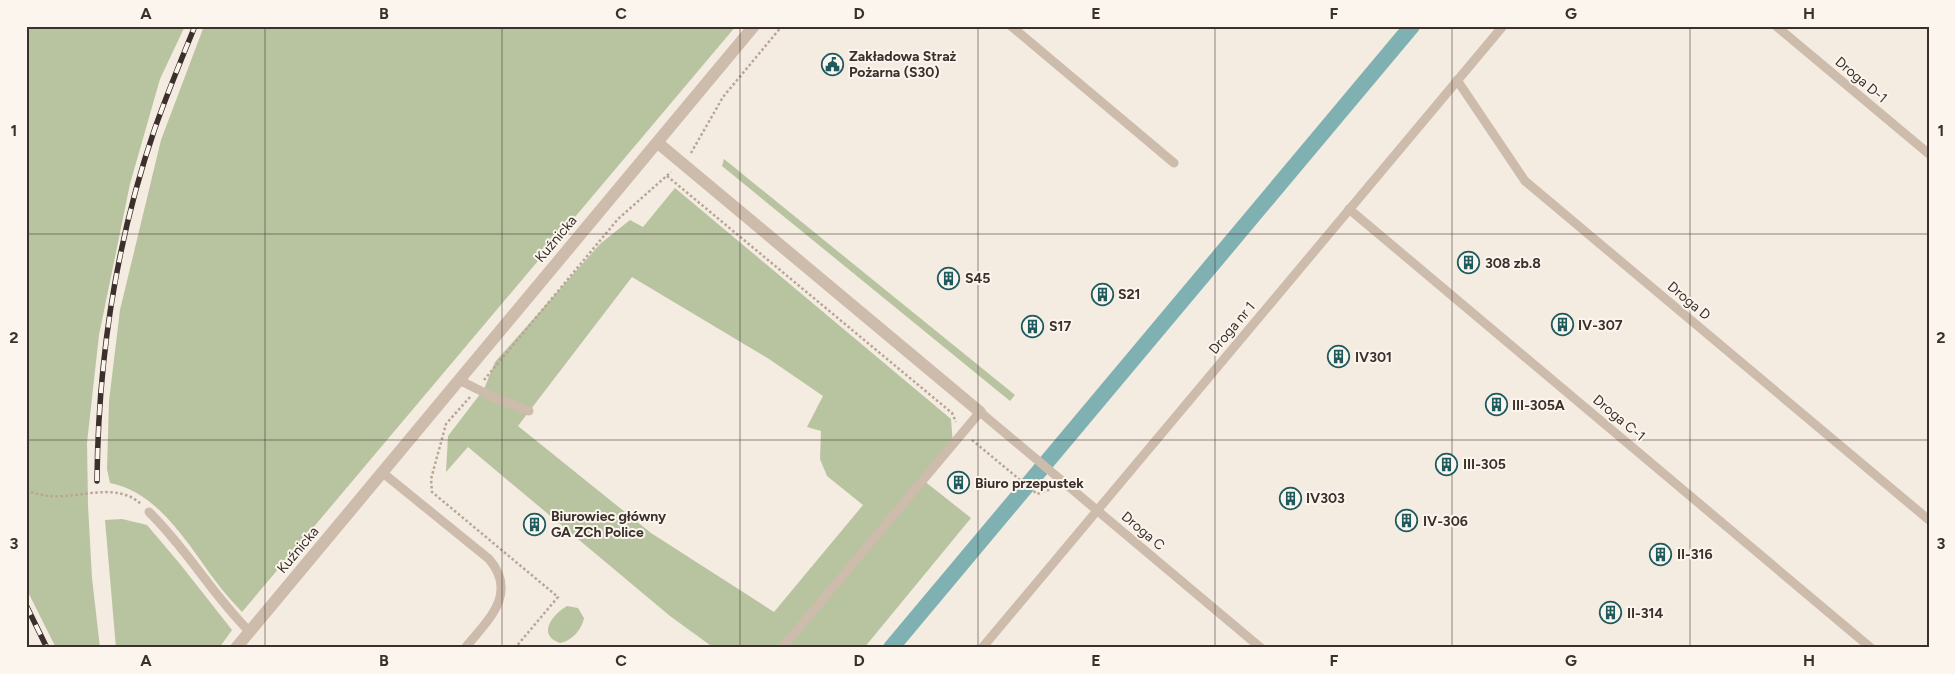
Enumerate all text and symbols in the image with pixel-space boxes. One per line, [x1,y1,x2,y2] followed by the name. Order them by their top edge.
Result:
[140,4,152,23] text: A
[379,4,389,23] text: B
[615,4,627,23] text: C
[853,4,865,23] text: D
[1091,4,1101,23] text: E
[1330,4,1339,23] text: F
[1565,4,1577,23] text: G
[1803,4,1815,23] text: H
[849,48,957,81] place label: Zakładowa Straż Pożarna (S30)
[821,52,845,76] public building icon: Zakładowa Straż Pożarna (S30)
[1832,53,1890,107] street label: Droga D-1
[11,121,17,140] text: 1
[1938,121,1944,140] text: 1
[532,212,580,266] street label: Kuźnicka
[1457,251,1481,275] building icon: 308 zb.8
[1485,255,1541,272] place label: 308 zb.8
[937,266,961,290] building icon: S45
[965,270,991,287] place label: S45
[1664,278,1714,324] street label: Droga D
[1090,282,1114,306] building icon: S21
[1118,286,1141,303] place label: S21
[1205,298,1259,358] street label: Droga nr 1
[1550,313,1574,337] building icon: IV-307
[1021,314,1045,338] building icon: S17
[1578,317,1623,334] place label: IV-307
[1049,318,1071,335] place label: S17
[9,328,19,347] text: 2
[1936,328,1946,347] text: 2
[1327,345,1351,369] building icon: IV301
[1355,349,1392,366] place label: IV301
[1589,391,1649,445] street label: Droga C-1
[1484,393,1508,417] building icon: III-305A
[1512,397,1565,414] place label: III-305A
[1435,452,1459,476] building icon: III-305
[1463,456,1506,473] place label: III-305
[947,471,971,495] building icon: Biuro przepustek
[975,475,1084,492] place label: Biuro przepustek
[1278,486,1302,510] building icon: IV303
[1306,490,1345,507] place label: IV303
[551,508,667,541] place label: Biurowiec główny GA ZCh Police
[1118,508,1168,554] street label: Droga C
[1395,509,1419,533] building icon: IV-306
[523,512,547,536] building icon: Biurowiec główny GA ZCh Police
[1423,513,1468,530] place label: IV-306
[274,523,322,577] street label: Kuźnicka
[10,534,19,553] text: 3
[1937,534,1946,553] text: 3
[1649,542,1673,566] building icon: II-316
[1677,546,1713,563] place label: II-316
[1599,601,1623,625] building icon: II-314
[1627,605,1663,622] place label: II-314
[140,651,152,670] text: A
[379,651,389,670] text: B
[615,651,627,670] text: C
[853,651,865,670] text: D
[1091,651,1101,670] text: E
[1330,651,1339,670] text: F
[1565,651,1577,670] text: G
[1803,651,1815,670] text: H

